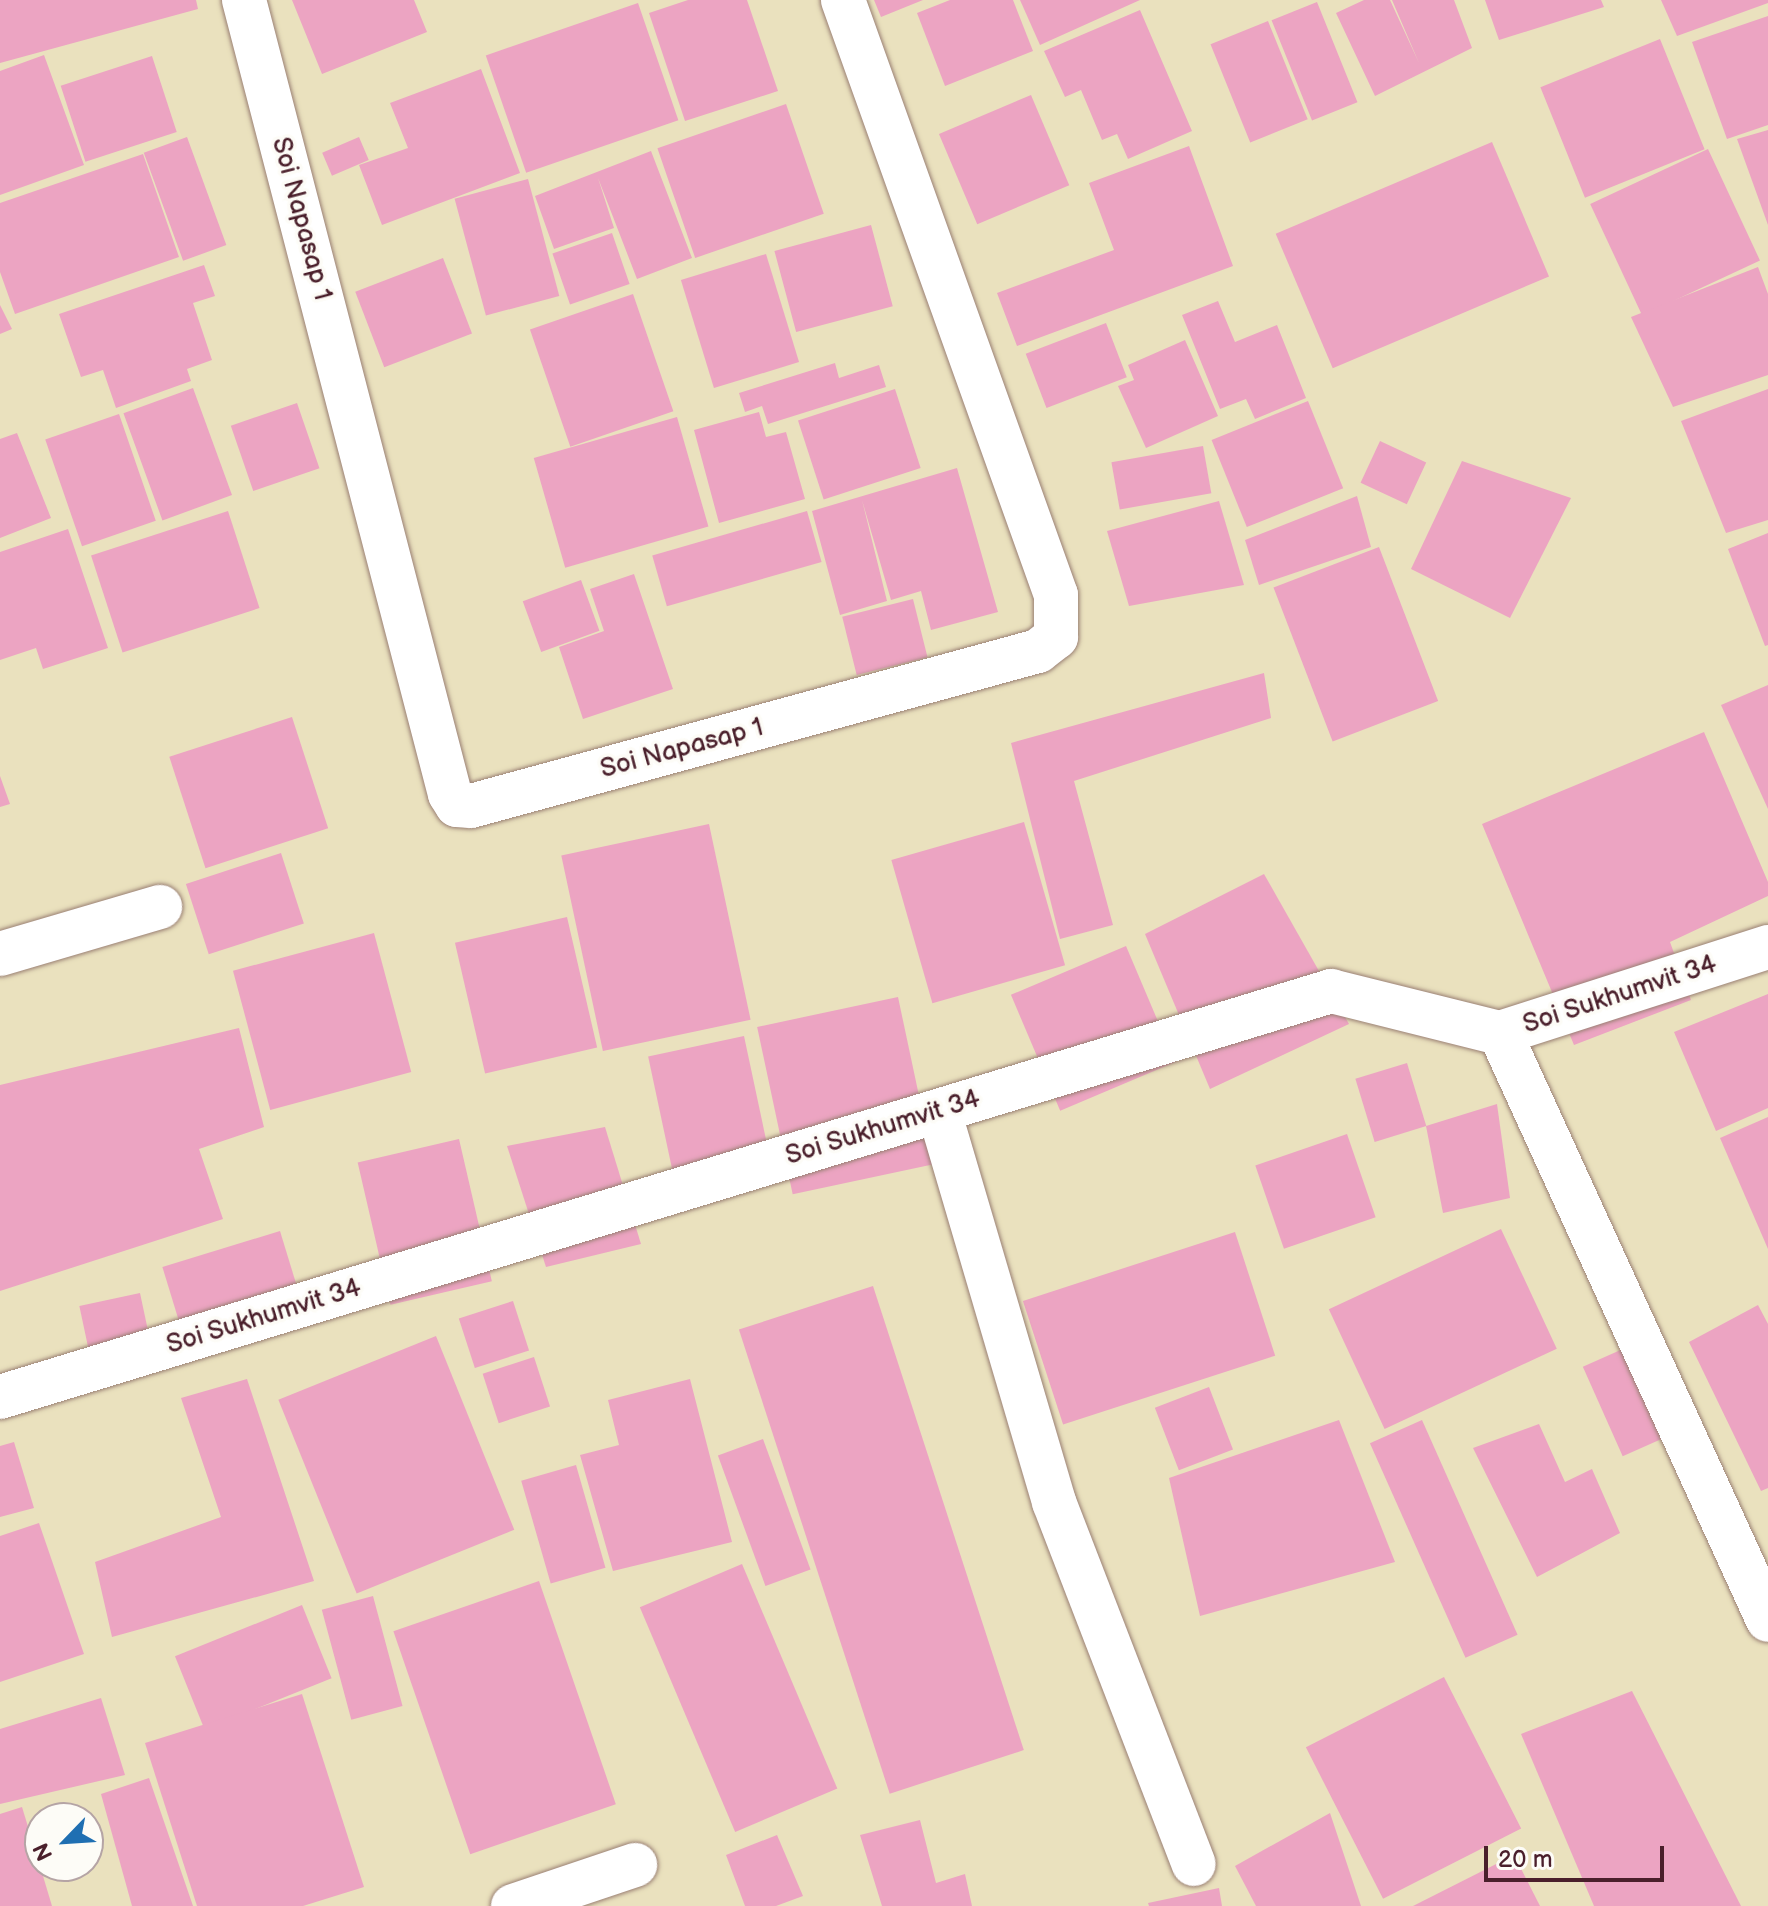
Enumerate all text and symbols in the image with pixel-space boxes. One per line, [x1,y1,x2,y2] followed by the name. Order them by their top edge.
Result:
[264,134,338,304] street label: Soi Napasap 1
[597,712,767,786] street label: Soi Napasap 1
[1519,949,1721,1041] street label: Soi Sukhumvit 34
[782,1084,984,1172] street label: Soi Sukhumvit 34
[163,1273,365,1361] street label: Soi Sukhumvit 34
[24,1802,104,1882] north arrow
[1488,1830,1668,1880] scale bar
[28,1838,59,1865] text: N
[1498,1845,1553,1874] text: 20 m

